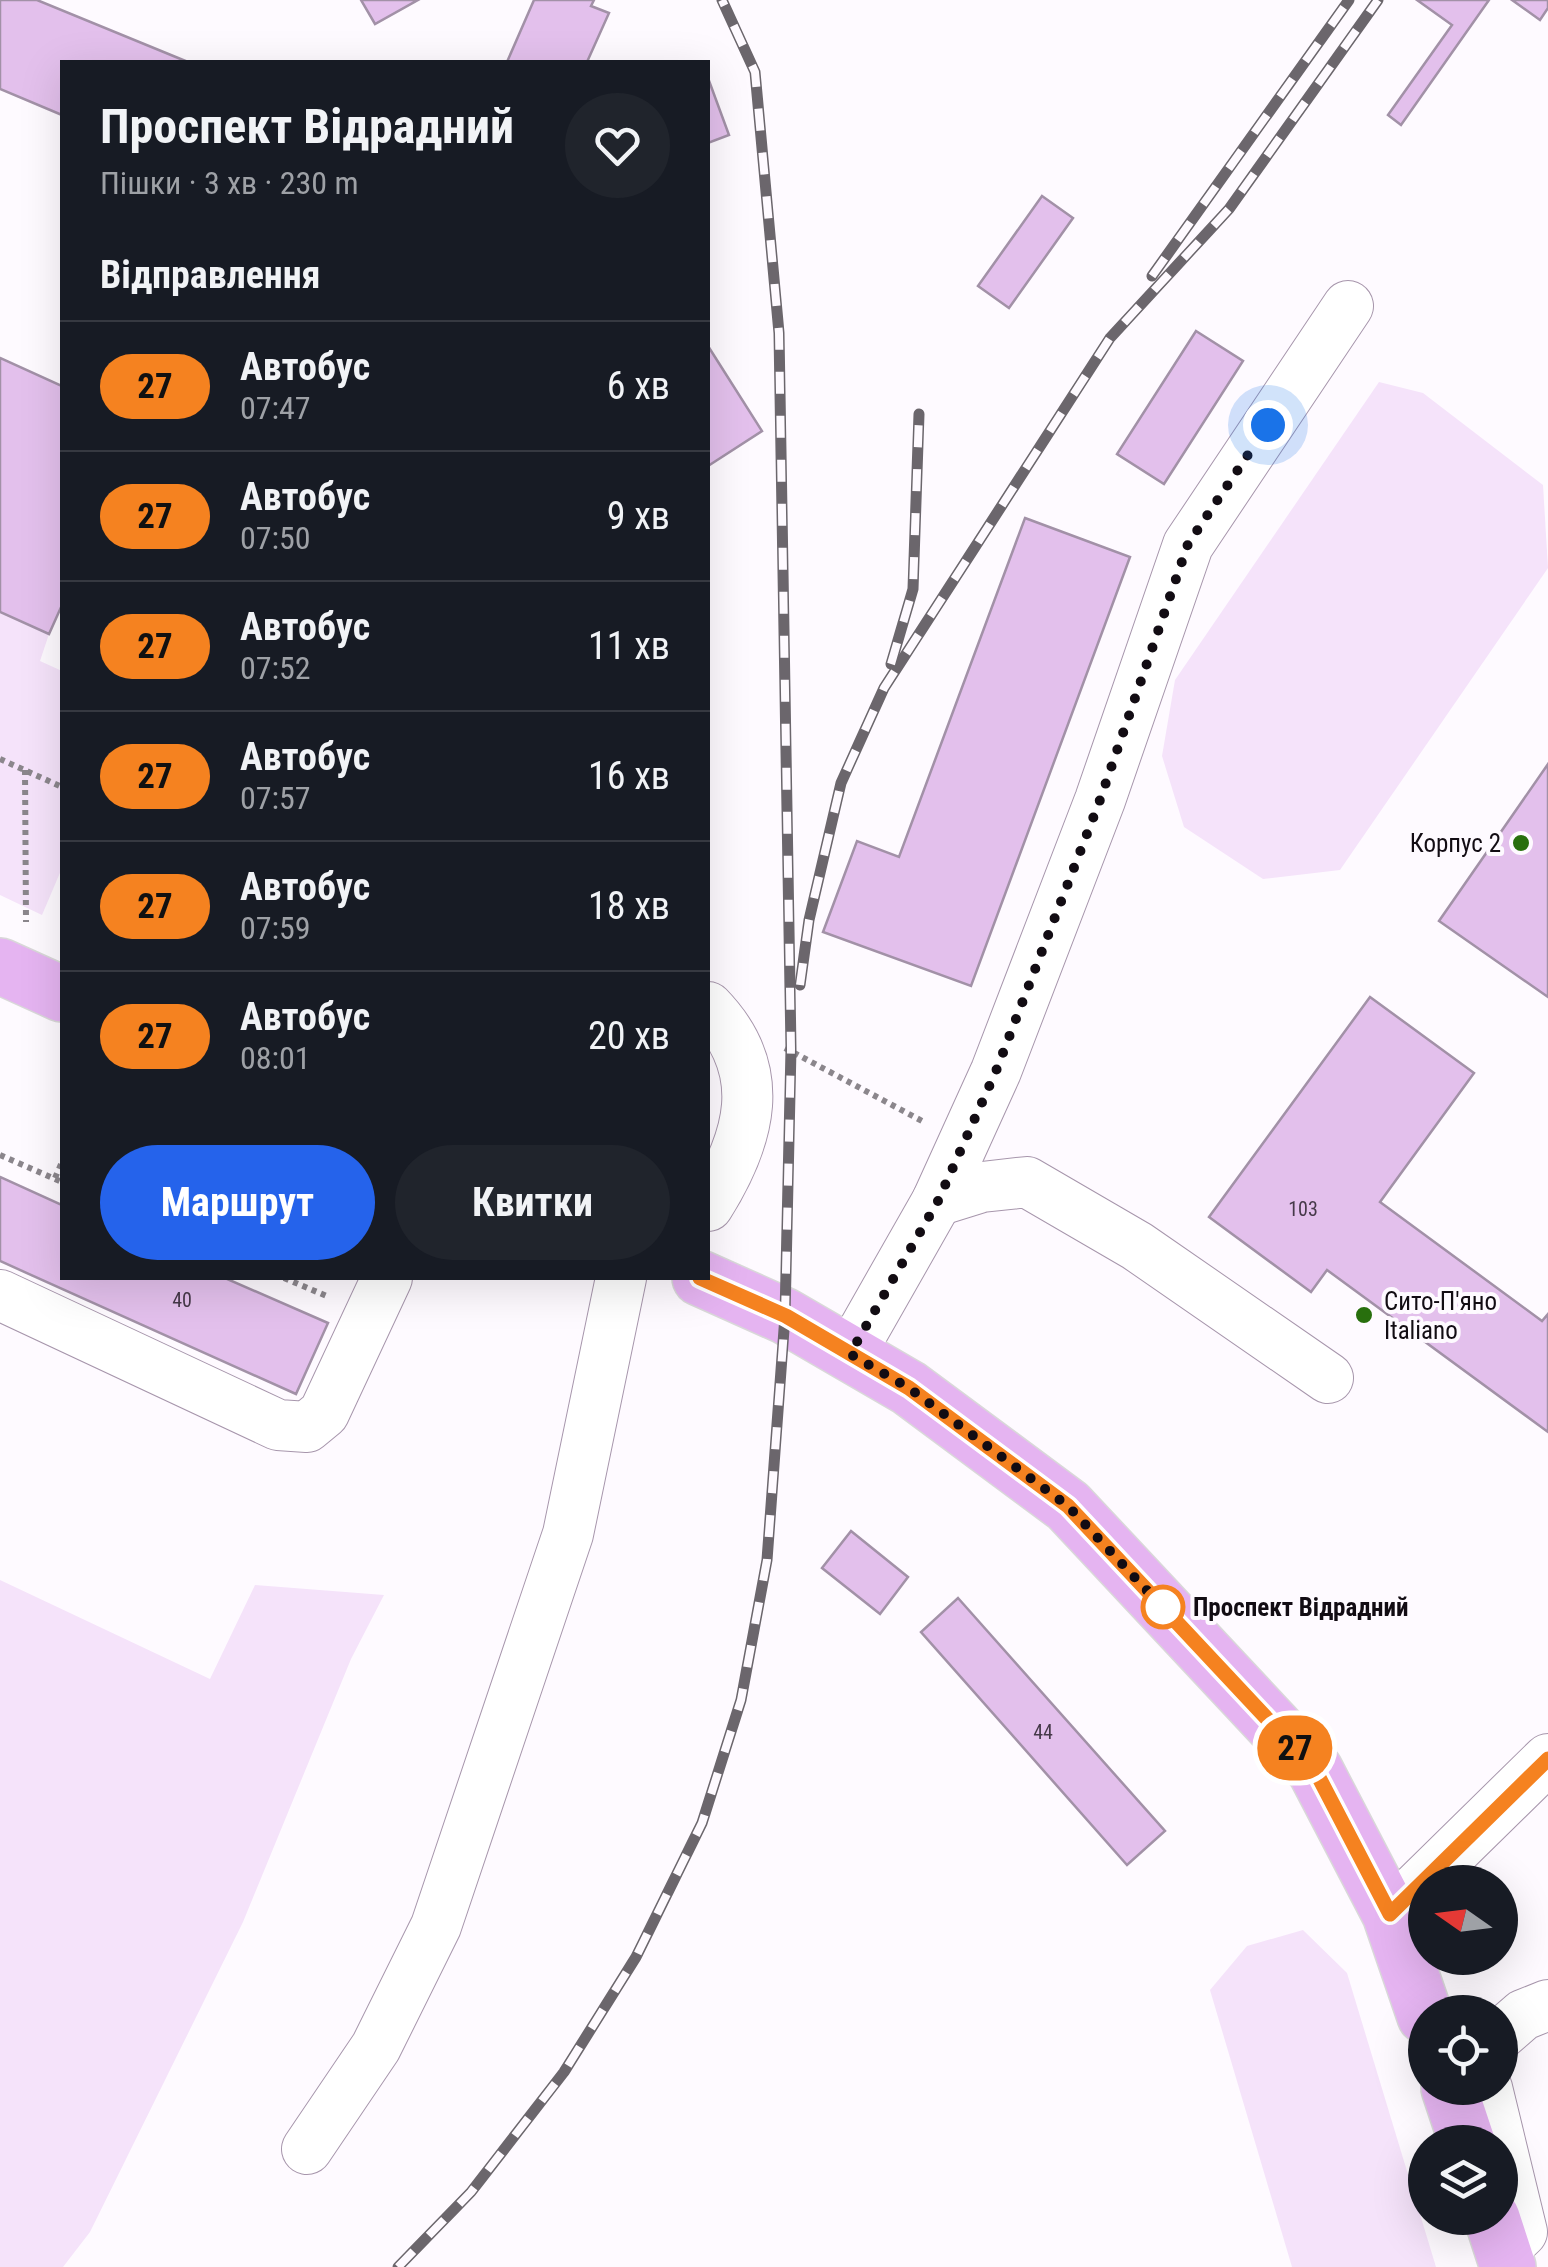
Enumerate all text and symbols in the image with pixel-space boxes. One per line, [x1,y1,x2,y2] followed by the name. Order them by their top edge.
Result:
[565,93,670,198] button: heart
[100,98,514,155] text: Проспект Відрадний
[100,164,359,202] text: Пішки · 3 хв · 230 m
[100,253,321,297] text: Відправлення
[240,345,370,389] text: Автобус
[607,364,670,408] text: 6 хв
[137,366,173,407] text: 27
[240,389,311,427] text: 07:47
[1243,400,1293,450] your location
[240,475,370,519] text: Автобус
[607,494,670,538] text: 9 хв
[137,496,173,537] text: 27
[240,519,311,557] text: 07:50
[240,605,370,649] text: Автобус
[588,624,670,668] text: 11 хв
[137,626,173,667] text: 27
[240,649,311,687] text: 07:52
[240,735,370,779] text: Автобус
[588,754,670,798] text: 16 хв
[137,756,173,797] text: 27
[240,779,311,817] text: 07:57
[1410,829,1501,858] place label: Корпус 2
[1510,832,1532,854] marker: Корпус 2
[240,865,370,909] text: Автобус
[588,884,670,928] text: 18 хв
[137,886,173,927] text: 27
[240,909,311,947] text: 07:59
[240,995,370,1039] text: Автобус
[588,1014,670,1058] text: 20 хв
[137,1016,173,1057] text: 27
[240,1039,311,1077] text: 08:01
[100,1145,375,1260] button: Маршрут
[395,1145,670,1260] button: Квитки
[1288,1197,1318,1221] house number: 103
[1384,1287,1497,1345] place label: Сито-П'яно Italiano
[172,1288,192,1312] house number: 40
[1353,1304,1375,1326] marker: Сито-П'яно Italiano
[1142,1586,1184,1628] marker: Проспект Відрадний
[1193,1593,1409,1622] place label: Проспект Відрадний
[1250,1716,1340,1780] line badge: 27
[1033,1720,1053,1744] house number: 44
[1277,1728,1313,1769] text: 27
[1408,1865,1518,1975] north arrow
[1408,1865,1518,2235] map controls
[1408,1995,1518,2105] button: locate
[1408,2125,1518,2235] button: layers

